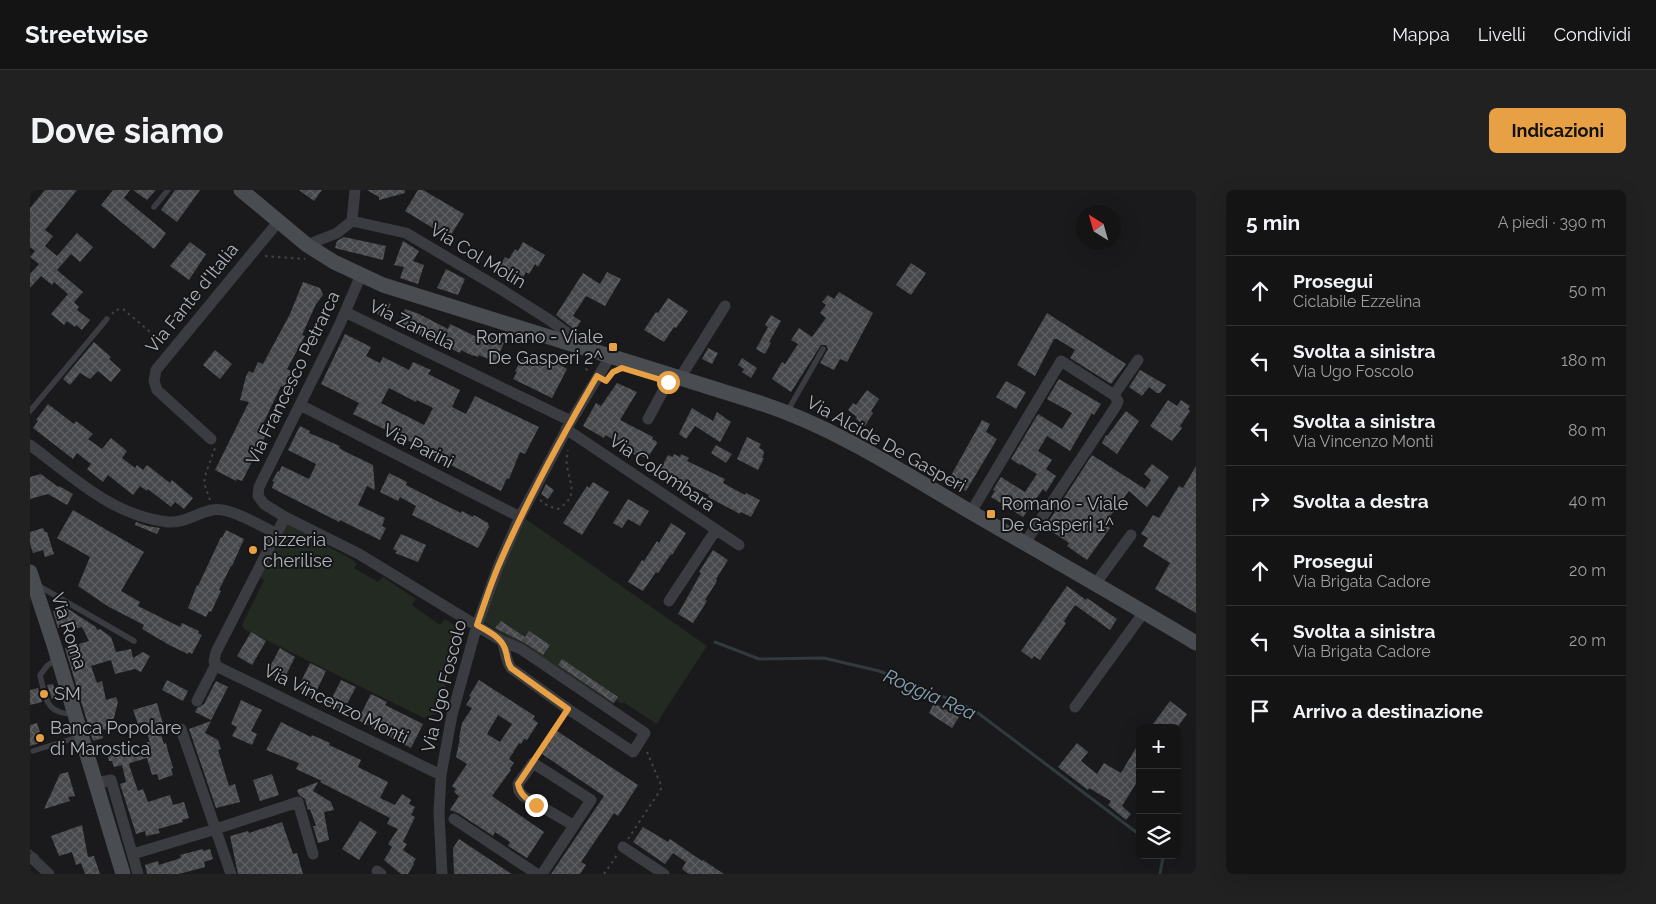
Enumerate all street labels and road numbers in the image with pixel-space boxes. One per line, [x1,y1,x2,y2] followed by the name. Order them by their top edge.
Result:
[426,219,530,292] street label: Via Col Molin
[141,239,242,357] street label: Via Fante d'Italia
[241,288,344,468] street label: Via Francesco Petrarca
[366,295,458,354] street label: Via Zanella
[803,391,969,496] street label: Via Alcide De Gasperi
[380,419,457,472] street label: Via Parini
[606,430,719,516] street label: Via Colombara
[47,590,92,672] street label: Via Roma
[417,617,470,754] street label: Via Ugo Foscolo
[261,659,412,748] street label: Via Vincenzo Monti

